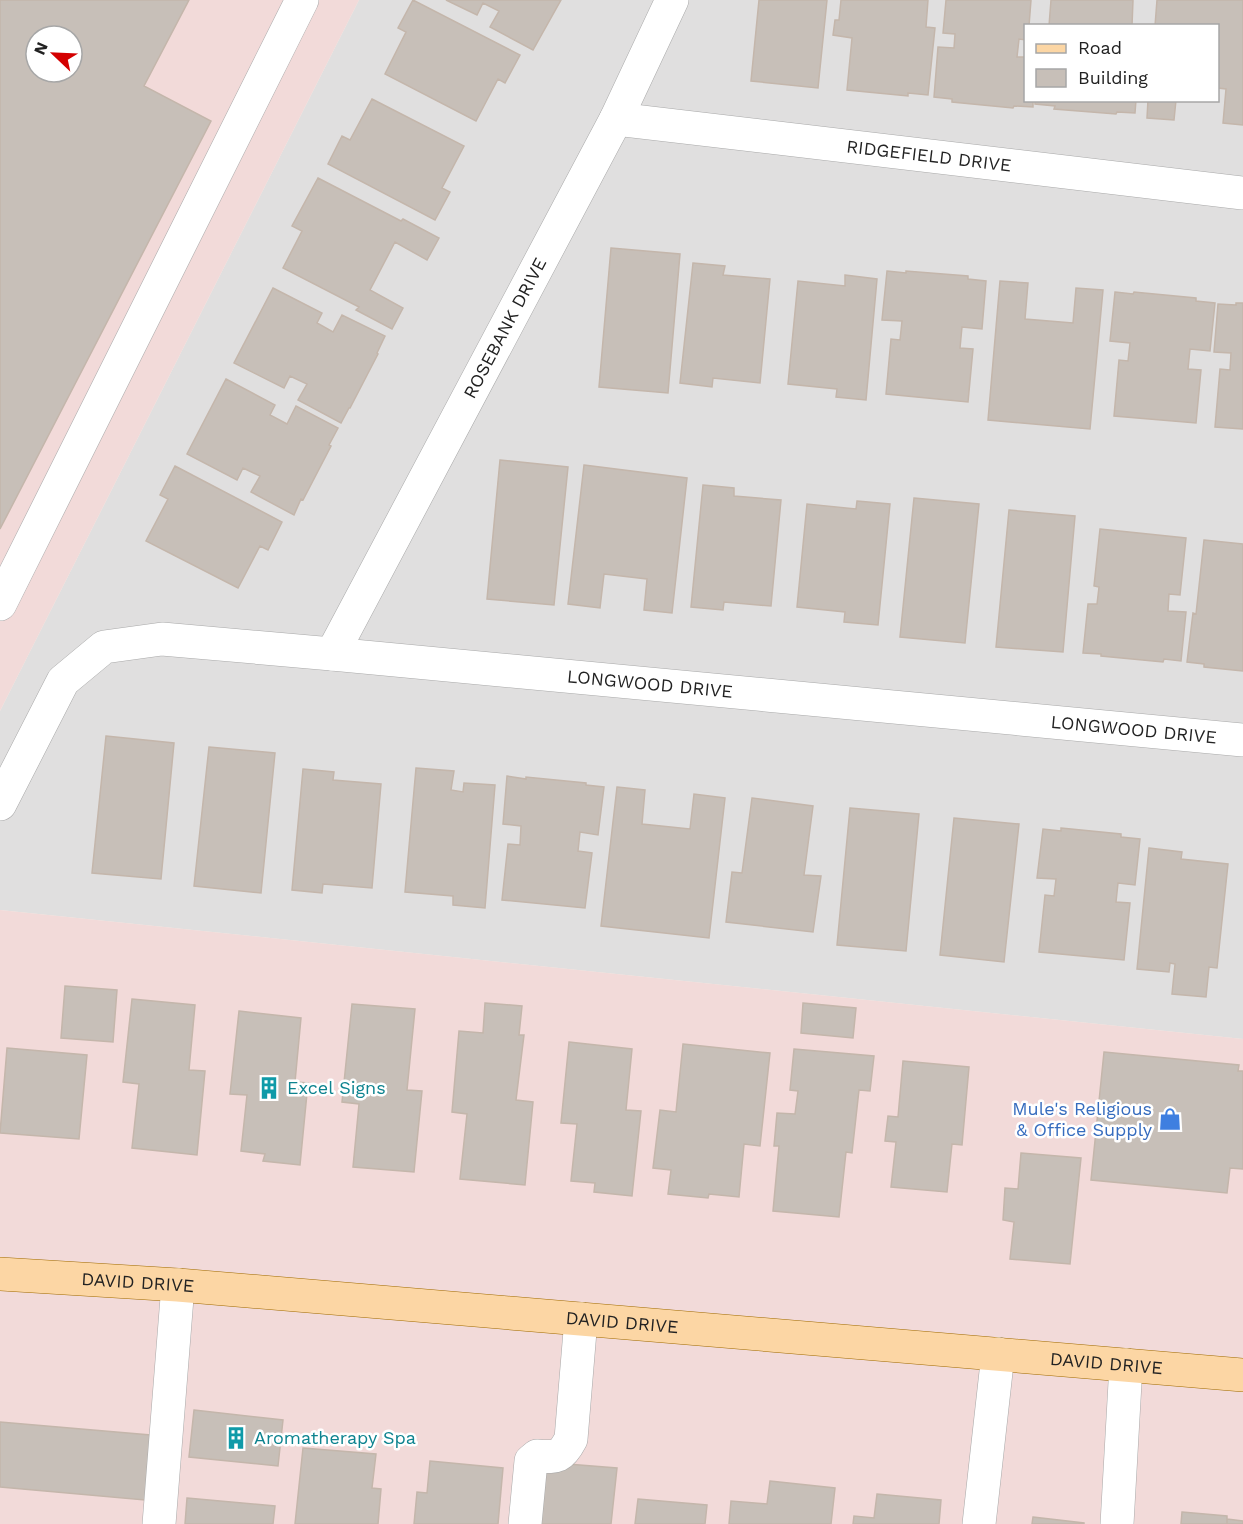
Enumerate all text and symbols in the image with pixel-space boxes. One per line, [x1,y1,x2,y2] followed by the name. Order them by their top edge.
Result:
[24,24,84,84] north arrow
[1024,24,1219,102] legend
[1078,37,1122,58] text: Road
[30,39,52,58] text: N
[1078,67,1148,88] text: Building
[845,135,1013,176] street label: RIDGEFIELD DRIVE
[459,254,550,402] street label: ROSEBANK DRIVE
[566,665,734,702] street label: LONGWOOD DRIVE
[1050,711,1218,747] street label: LONGWOOD DRIVE
[256,1075,282,1101] building icon: Excel Signs
[287,1077,386,1098] place label: Excel Signs
[1012,1098,1153,1140] place label: Mule's Religious & Office Supply
[1157,1106,1183,1132] shop icon: Mule's Religious & Office Supply
[81,1268,195,1296] street label: DAVID DRIVE
[565,1307,679,1337] street label: DAVID DRIVE
[1049,1348,1164,1378] street label: DAVID DRIVE
[223,1425,249,1451] building icon: Aromatherapy Spa
[254,1427,416,1448] place label: Aromatherapy Spa

